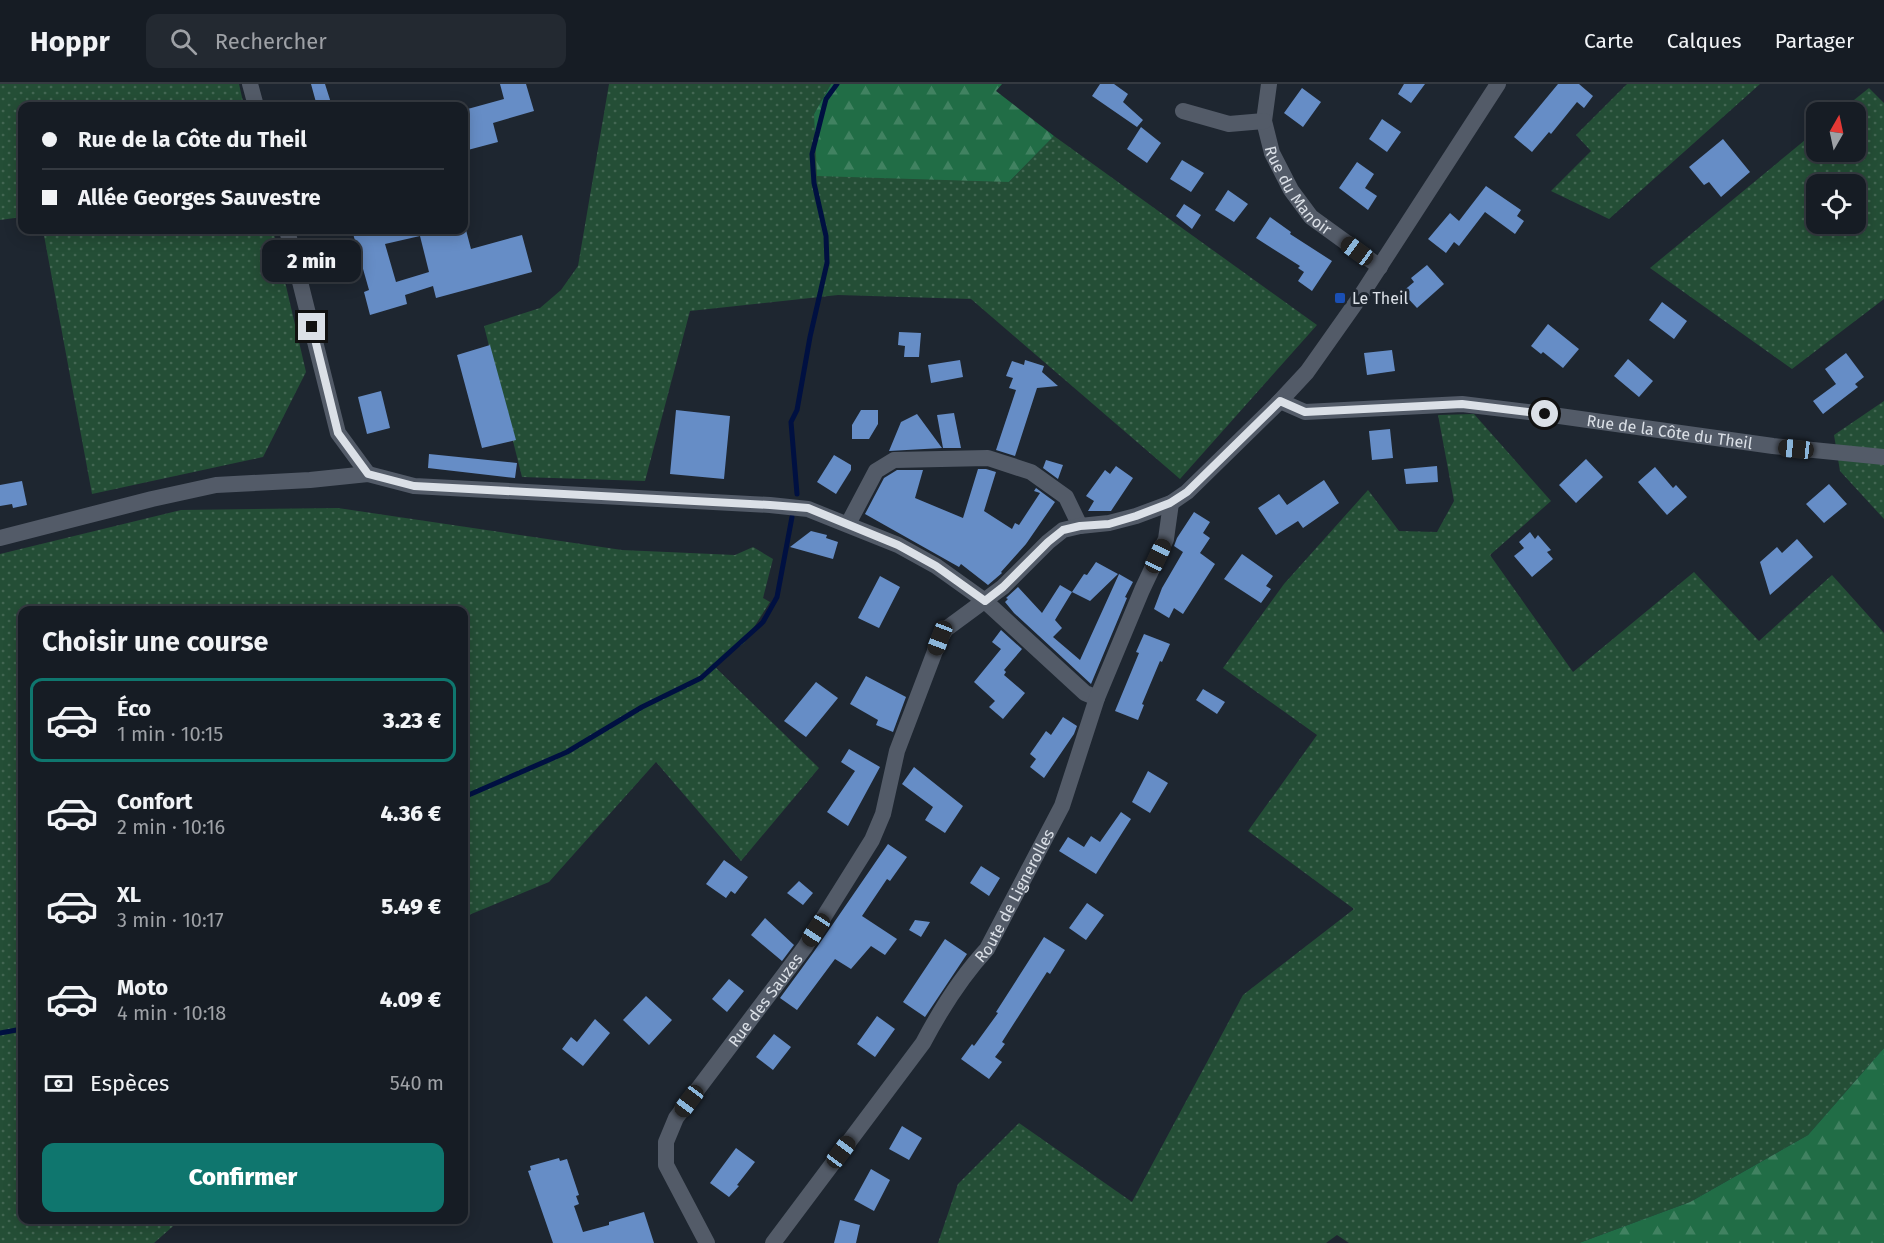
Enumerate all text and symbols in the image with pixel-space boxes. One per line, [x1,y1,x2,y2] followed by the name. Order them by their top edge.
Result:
[146,14,566,68] search box
[30,25,110,58] text: Hoppr
[167,25,200,58] icon: search
[215,28,327,55] text: Rechercher
[1584,28,1634,54] text: Carte
[1667,28,1742,54] text: Calques
[1775,28,1854,54] text: Partager
[1806,102,1866,162] north arrow
[1806,102,1866,234] map controls
[78,126,307,153] text: Rue de la Côte du Theil
[1261,144,1336,239] street label: Rue du Manoir
[1806,174,1866,234] button: locate
[78,184,321,211] text: Allée Georges Sauvestre
[1337,233,1377,269] car
[262,240,362,282] callout: 2 min
[287,249,336,273] text: 2 min
[1352,289,1408,308] place label: Le Theil
[1333,291,1347,305] marker: Le Theil
[298,313,325,340] route end
[1531,400,1558,427] route start
[1585,410,1754,453] street label: Rue de la Côte du Theil
[1777,438,1815,460] car
[1142,536,1174,576] car
[925,618,955,658] car
[42,626,268,658] text: Choisir une course
[45,693,99,747] icon: car
[117,695,151,722] text: Éco
[383,707,441,734] text: 3.23 €
[117,722,223,746] text: 1 min · 10:15
[45,786,99,840] icon: car
[117,788,193,815] text: Confort
[380,800,441,827] text: 4.36 €
[117,815,225,839] text: 2 min · 10:16
[970,826,1058,966] street label: Route de Lignerolles
[45,879,99,933] icon: car
[117,881,141,908] text: XL
[381,893,441,920] text: 5.49 €
[117,908,224,932] text: 3 min · 10:17
[799,910,833,950] car
[724,950,806,1050] street label: Rue des Sauzes
[45,972,99,1026] icon: car
[117,974,168,1001] text: Moto
[380,986,441,1013] text: 4.09 €
[117,1001,226,1025] text: 4 min · 10:18
[42,1067,75,1100] icon: cash
[90,1070,169,1097] text: Espèces
[390,1071,444,1095] text: 540 m
[671,1081,707,1121] car
[823,1132,859,1172] car
[42,1143,444,1212] button: Confirmer

